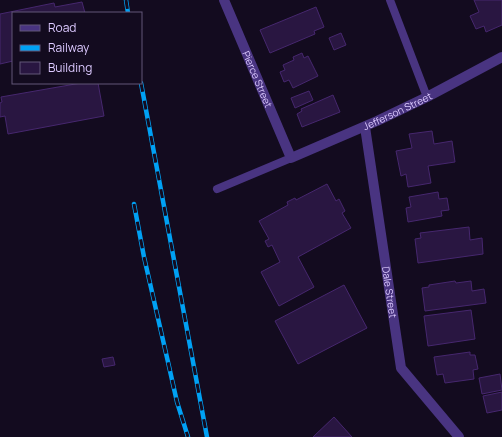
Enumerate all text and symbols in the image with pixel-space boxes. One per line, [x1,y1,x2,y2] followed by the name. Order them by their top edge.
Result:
[12,12,142,84] legend
[48,19,76,36] text: Road
[48,39,90,56] text: Railway
[239,49,276,110] street label: Pierce Street
[48,59,92,76] text: Building
[361,89,434,133] street label: Jefferson Street
[379,265,400,319] street label: Dale Street

